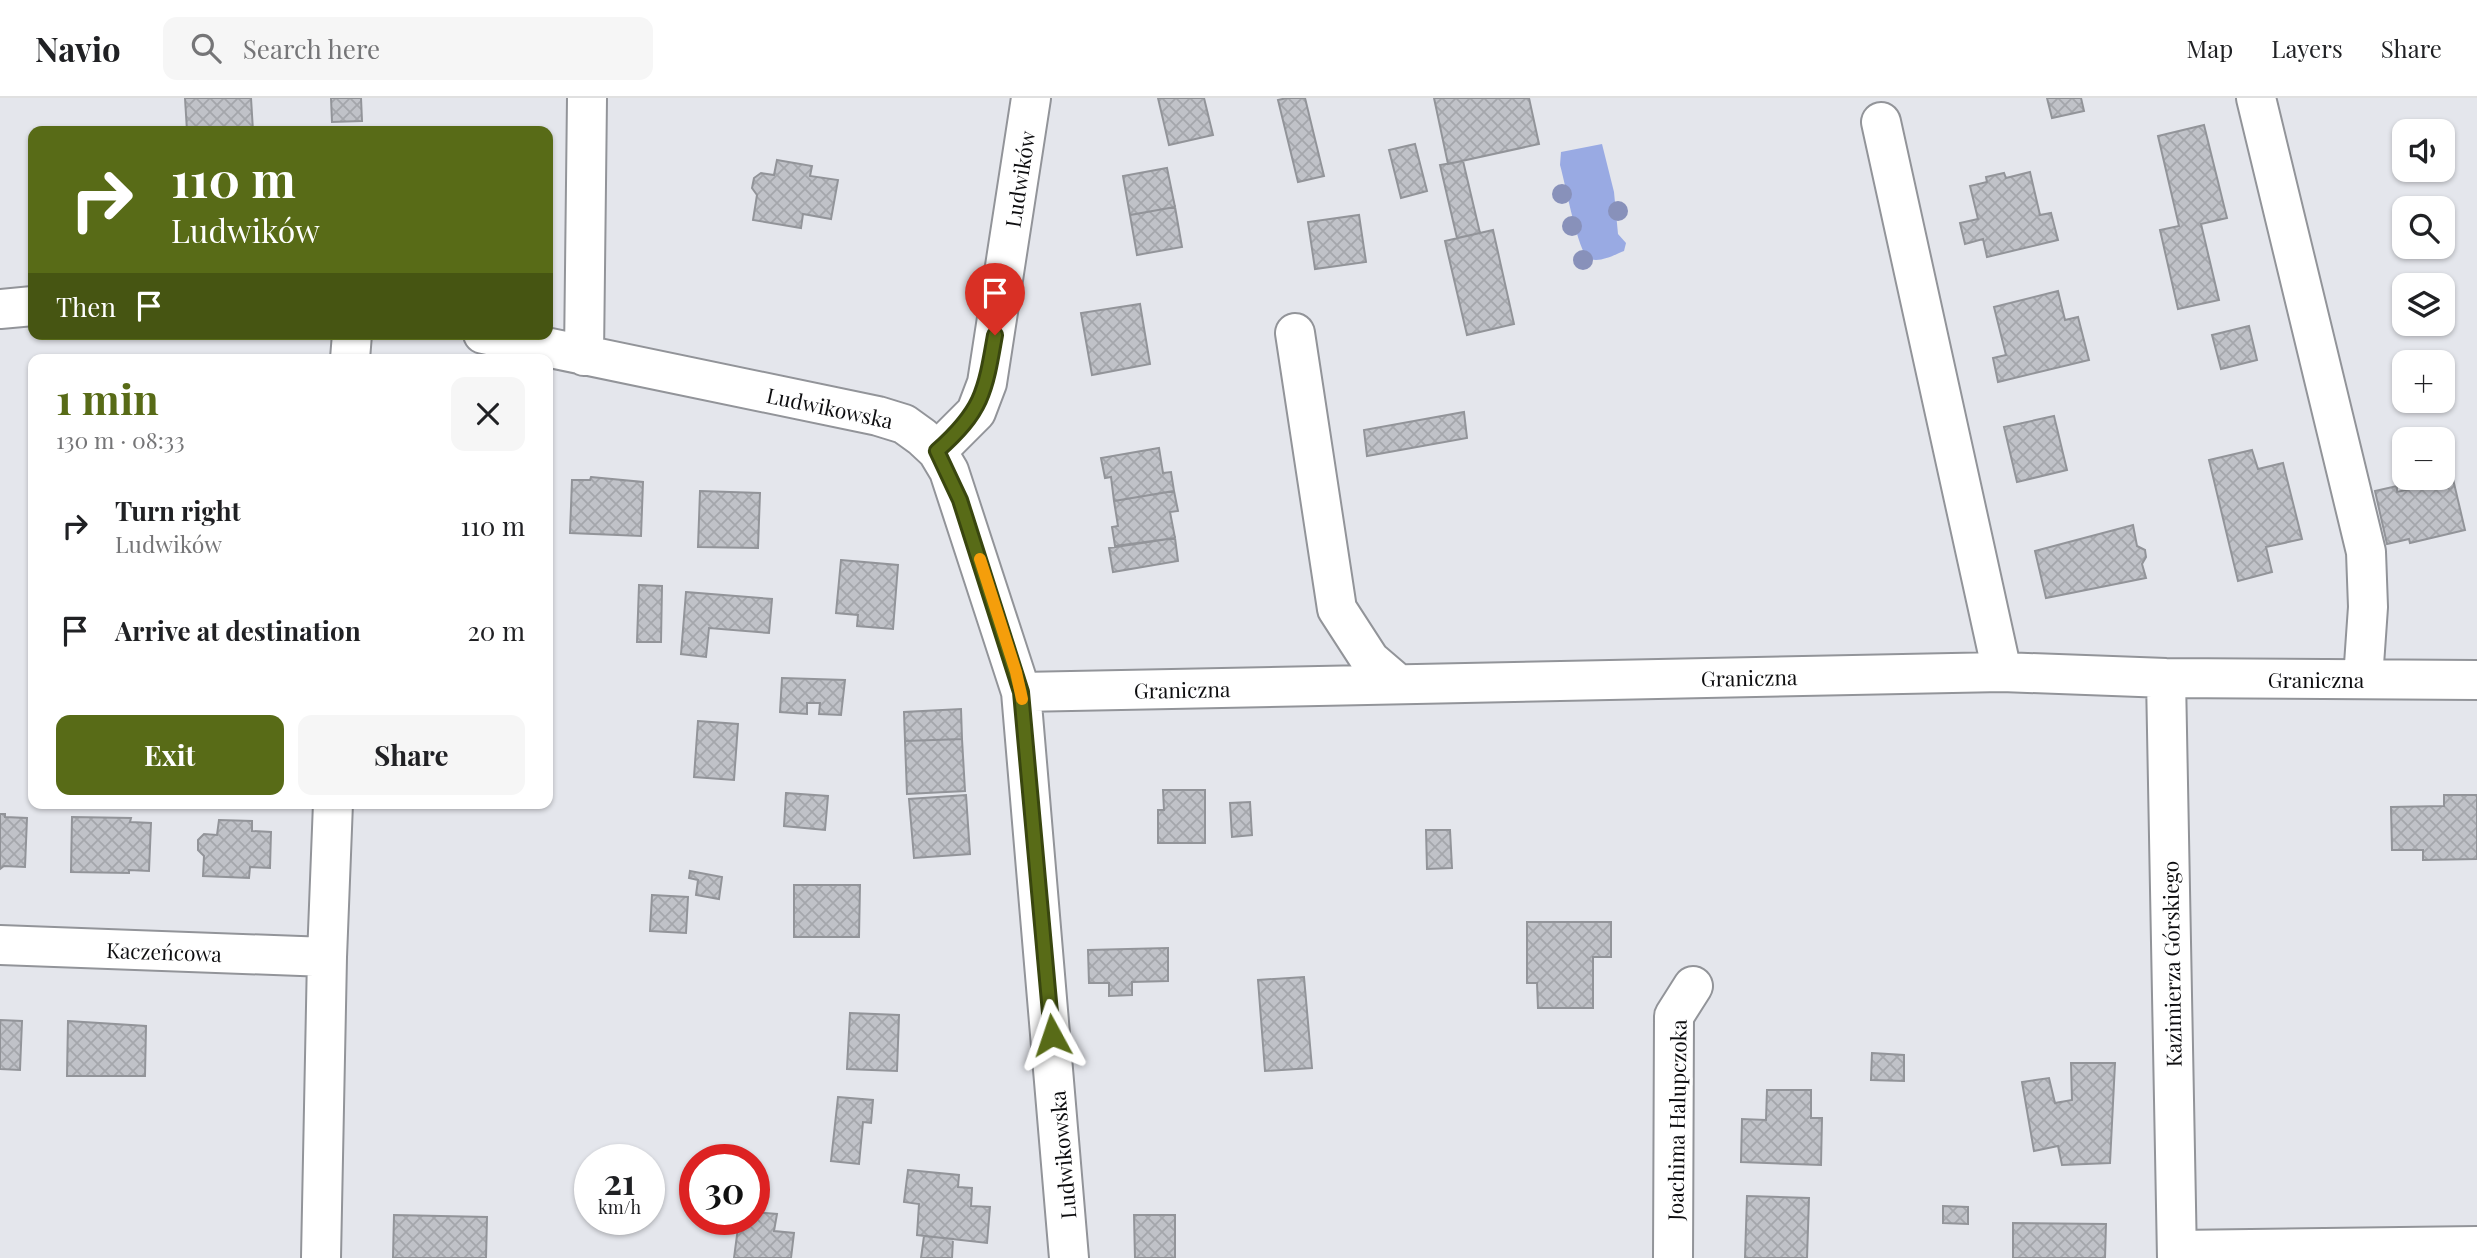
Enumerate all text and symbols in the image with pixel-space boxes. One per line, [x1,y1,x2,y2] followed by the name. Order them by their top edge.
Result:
[163,17,653,80] search box
[35,26,121,70] text: Navio
[187,29,225,67] icon: search
[243,31,380,66] text: Search here
[2187,32,2233,64] text: Map
[2271,32,2343,64] text: Layers
[2381,32,2442,64] text: Share
[2392,119,2455,490] map controls
[2392,119,2455,182] button: sound
[998,128,1041,229] street label: Ludwików
[171,145,296,210] text: 110 m
[56,154,147,245] icon: right
[2392,196,2455,259] button: search
[171,208,320,251] text: Ludwików
[965,263,1025,335] pin
[2392,273,2455,336] button: layers
[976,274,1014,312] icon: arrive
[130,287,168,325] icon: arrive
[56,289,116,324] text: Then
[2392,350,2455,413] button: +
[56,370,159,426] text: 1 min
[451,377,525,451] button: close
[764,380,896,434] street label: Ludwikowska
[56,424,185,455] text: 130 m · 08:33
[2392,427,2455,490] button: −
[115,493,241,528] text: Turn right
[56,507,94,545] icon: right
[461,508,525,543] text: 110 m
[115,528,222,559] text: Ludwików
[56,612,94,650] icon: arrive
[115,613,361,648] text: Arrive at destination
[467,613,525,648] text: 20 m
[1701,662,1798,692] street label: Graniczna
[2268,665,2365,693] street label: Graniczna
[1134,674,1231,704] street label: Graniczna
[56,715,284,795] button: Exit
[298,715,525,795] button: Share
[2155,861,2187,1067] street label: Kazimierza Górskiego
[106,935,223,967] street label: Kaczeńcowa
[1015,998,1089,1072] position arrow
[1660,1019,1692,1222] street label: Joachima Halupczoka
[1042,1089,1082,1220] street label: Ludwikowska
[679,1144,770,1235] speed limit sign: 30
[604,1157,635,1204] text: 21
[598,1195,641,1219] text: km/h

